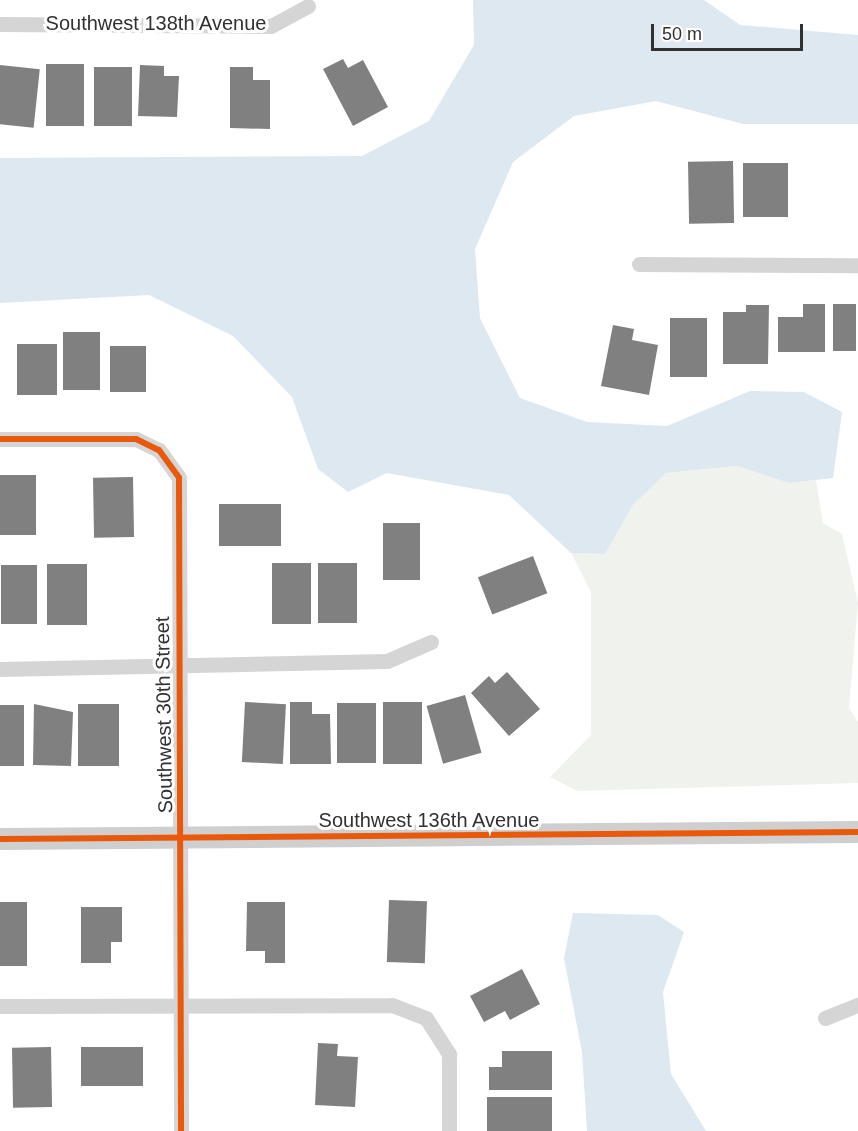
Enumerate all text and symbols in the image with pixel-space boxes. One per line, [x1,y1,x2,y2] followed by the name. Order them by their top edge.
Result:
[45,11,267,35] street label: Southwest 138th Avenue
[654,12,806,50] scale bar
[662,24,702,44] text: 50 m
[150,616,178,814] street label: Southwest 30th Street
[318,808,540,832] street label: Southwest 136th Avenue

